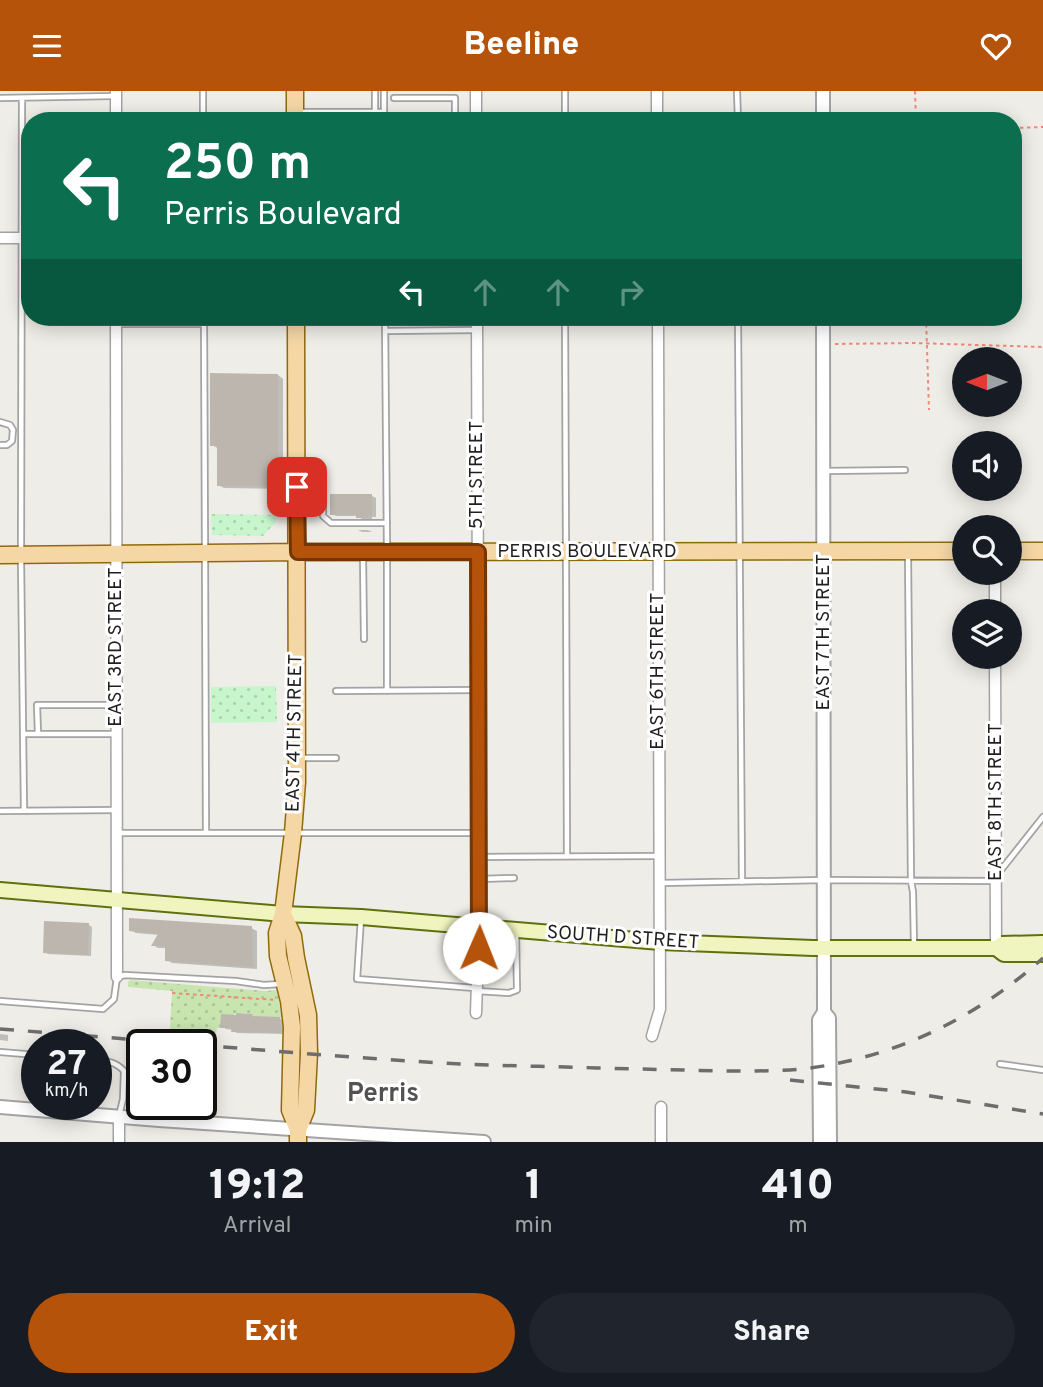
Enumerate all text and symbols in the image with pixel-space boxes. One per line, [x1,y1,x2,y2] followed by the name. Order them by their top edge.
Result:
[464,26,579,66] text: Beeline
[28,27,66,65] icon: menu
[977,27,1015,65] icon: heart
[164,135,311,197] text: 250 m
[49,140,140,231] icon: left
[164,196,402,236] text: Perris Boulevard
[393,273,431,311] icon: left
[466,273,504,311] icon: ahead
[539,273,577,311] icon: ahead
[612,273,650,311] icon: right
[952,347,1022,417] north arrow
[952,347,1022,669] map controls
[465,421,489,529] street label: 5TH STREET
[952,431,1022,501] button: sound
[267,457,327,517] pin
[278,468,316,506] icon: arrive
[952,515,1022,585] button: search
[497,540,677,564] street label: PERRIS BOULEVARD
[812,554,836,710] street label: EAST 7TH STREET
[104,567,128,727] street label: EAST 3RD STREET
[646,592,670,750] street label: EAST 6TH STREET
[952,599,1022,669] button: layers
[282,654,308,812] street label: EAST 4TH STREET
[984,723,1008,881] street label: EAST 8TH STREET
[442,911,516,985] position arrow
[546,921,700,955] street label: SOUTH D STREET
[126,1029,217,1120] speed limit sign: 30
[47,1043,86,1087] text: 27
[347,1078,419,1111] district label: Perris
[45,1080,88,1103] text: km/h
[209,1161,305,1214] text: 19:12
[525,1161,542,1214] text: 1
[762,1161,834,1214] text: 410
[223,1212,292,1241] text: Arrival
[514,1212,553,1241] text: min
[788,1212,808,1241] text: m
[28,1293,515,1373] button: Exit
[529,1293,1015,1373] button: Share

